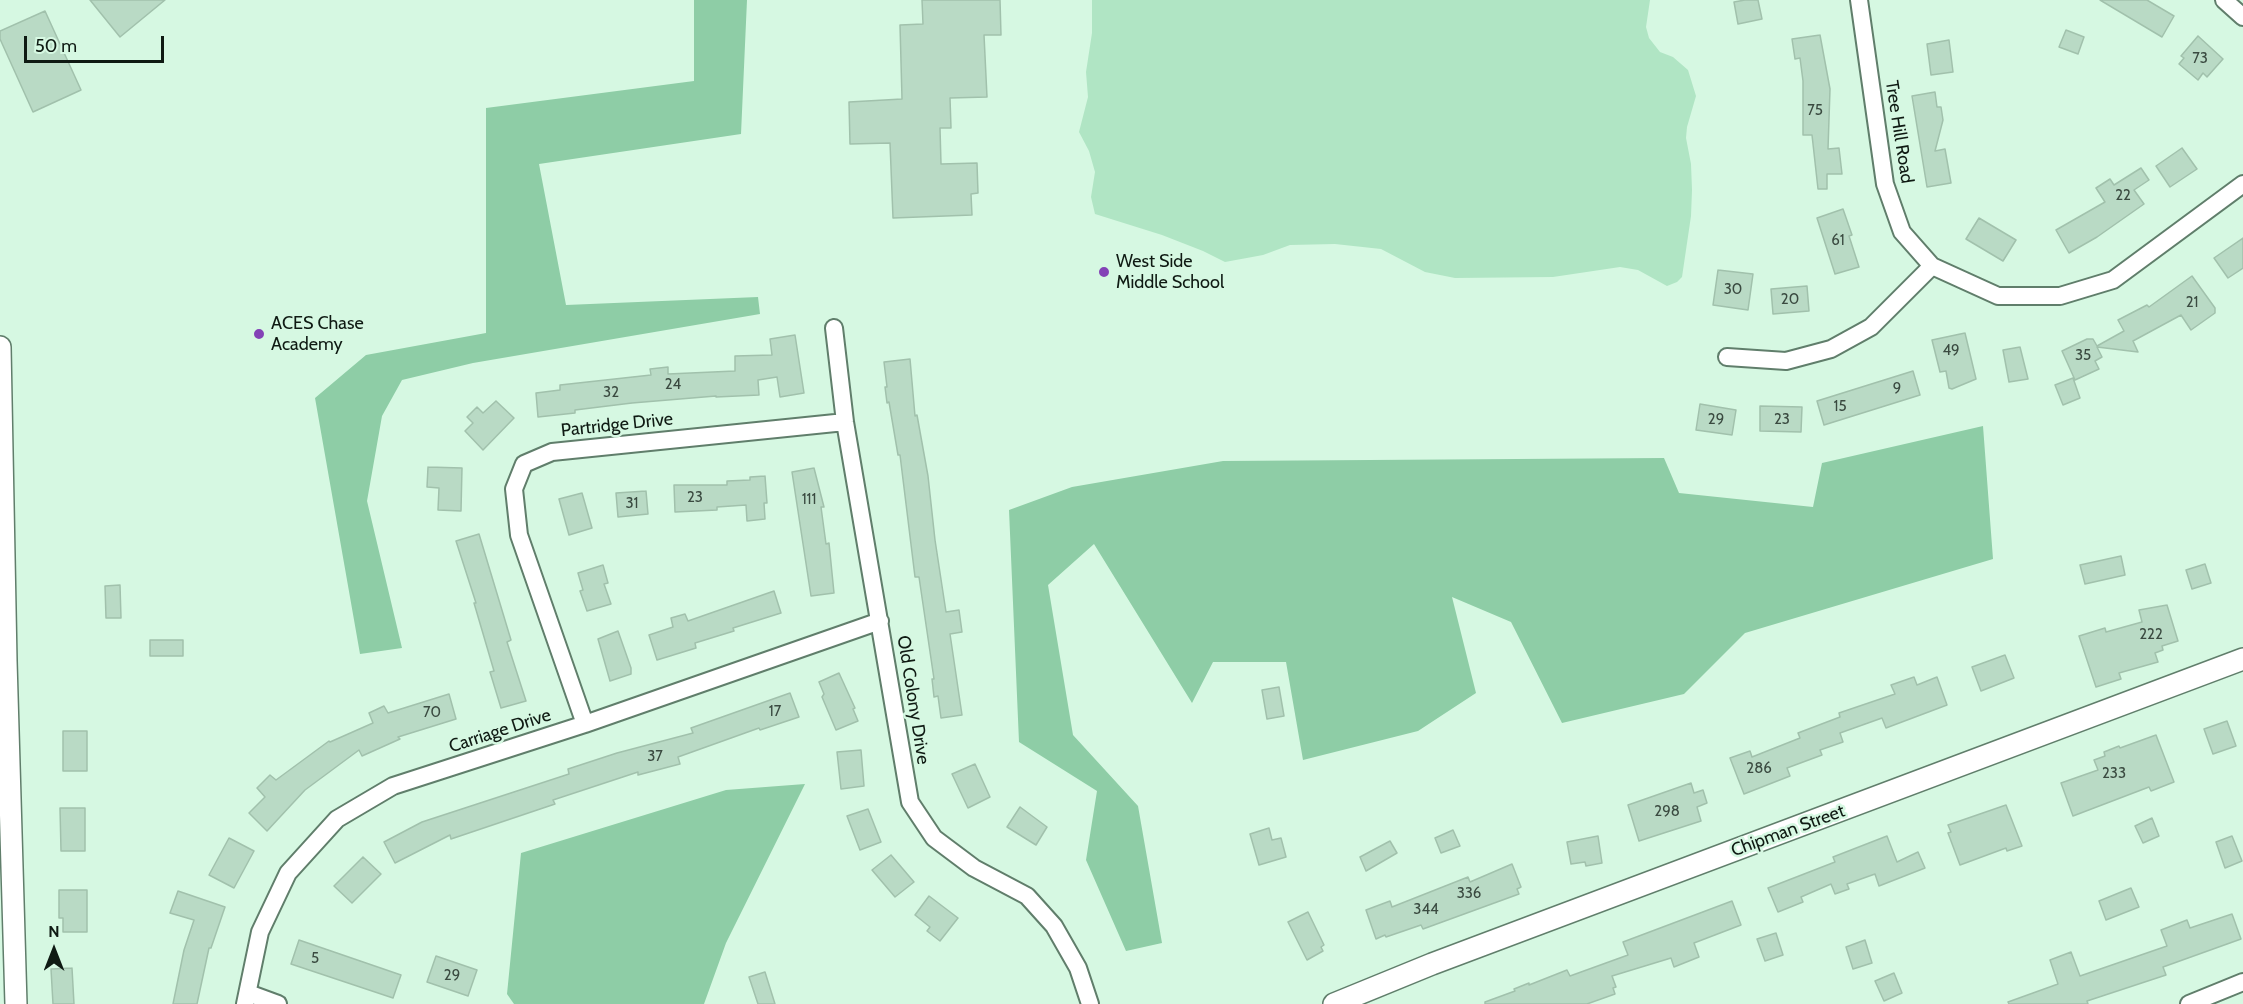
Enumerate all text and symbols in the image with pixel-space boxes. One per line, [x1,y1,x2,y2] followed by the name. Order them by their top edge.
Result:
[27,24,166,62] scale bar
[35,35,77,57] text: 50 m
[2192,50,2208,68] house number: 73
[1880,79,1918,185] street label: Tree Hill Road
[1807,102,1823,120] house number: 75
[2115,187,2131,205] house number: 22
[1831,232,1845,250] house number: 61
[1116,251,1224,294] place label: West Side Middle School
[1097,265,1111,279] marker: West Side Middle School
[1724,281,1742,299] house number: 30
[1781,291,1799,309] house number: 20
[2186,294,2198,312] house number: 21
[271,313,364,356] place label: ACES Chase Academy
[252,327,266,341] marker: ACES Chase Academy
[1942,342,1960,360] house number: 49
[2075,347,2091,365] house number: 35
[665,376,681,394] house number: 24
[1893,380,1901,398] house number: 9
[603,384,619,402] house number: 32
[1833,398,1847,416] house number: 15
[560,408,674,442] street label: Partridge Drive
[1708,411,1724,429] house number: 29
[1774,411,1790,429] house number: 23
[687,489,703,507] house number: 23
[802,491,816,509] house number: 111
[625,495,639,513] house number: 31
[2139,626,2163,644] house number: 222
[892,634,934,766] street label: Old Colony Drive
[769,703,781,721] house number: 17
[423,704,441,722] house number: 70
[446,704,554,758] street label: Carriage Drive
[647,748,663,766] house number: 37
[1746,760,1772,778] house number: 286
[2102,765,2126,783] house number: 233
[1728,800,1848,862] street label: Chipman Street
[1654,803,1680,821] house number: 298
[1457,885,1481,903] house number: 336
[1413,901,1439,919] house number: 344
[24,920,84,980] north arrow
[48,922,60,941] text: N
[311,950,319,968] house number: 5
[444,967,460,985] house number: 29

